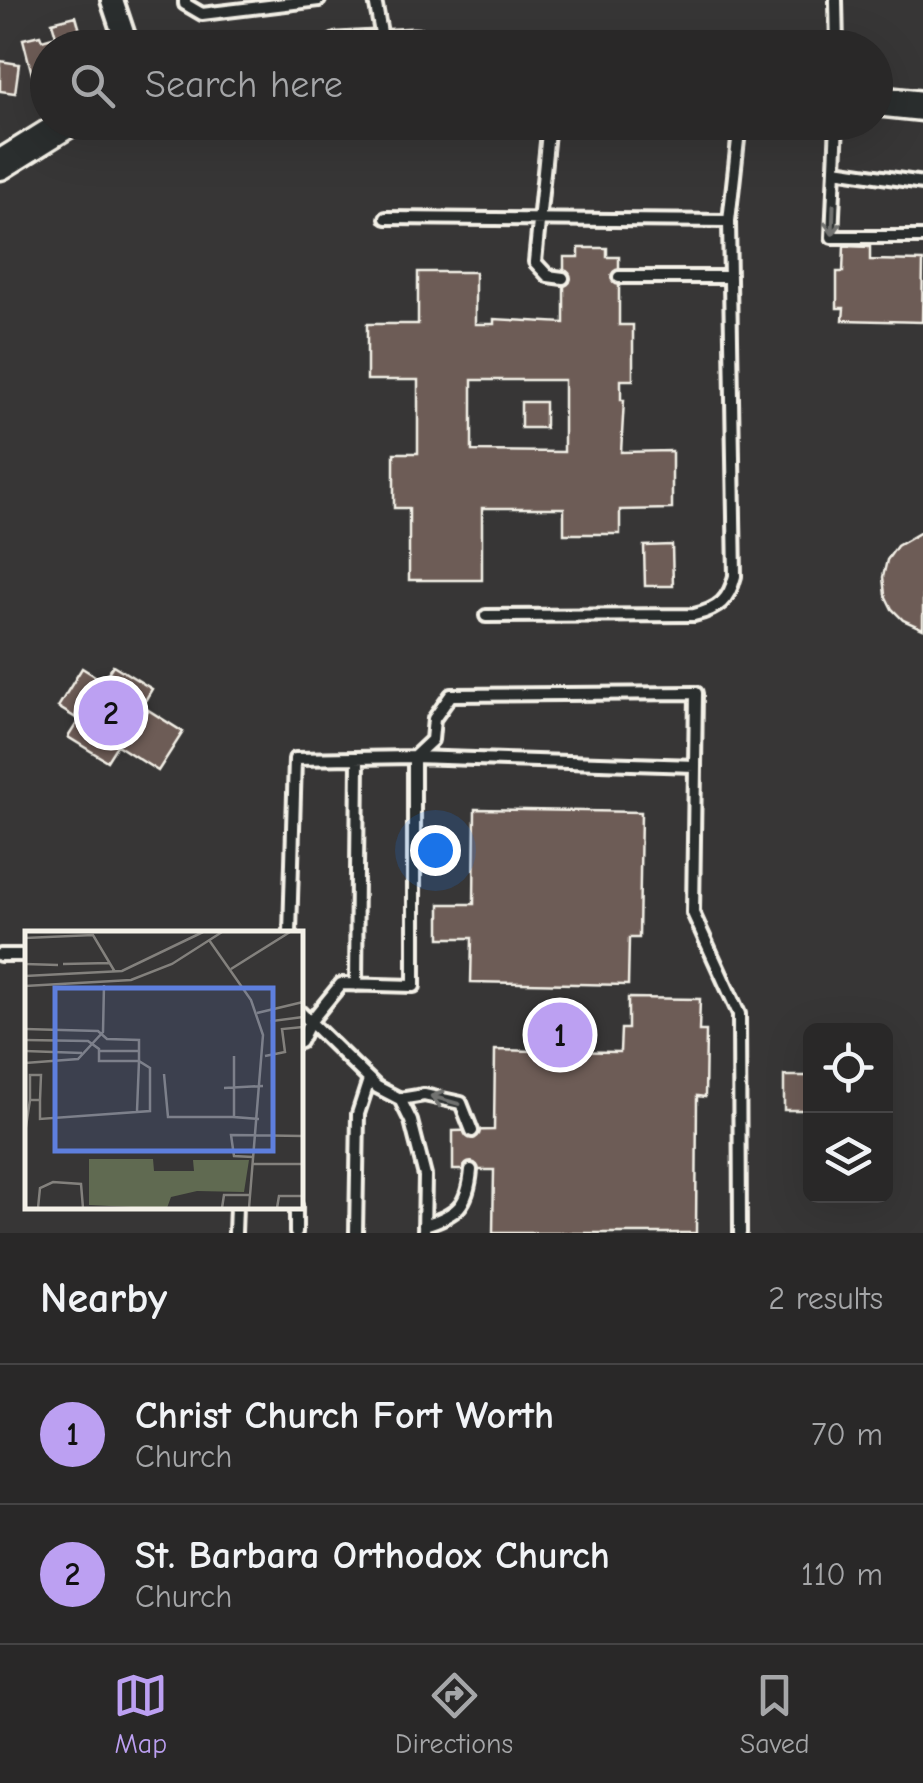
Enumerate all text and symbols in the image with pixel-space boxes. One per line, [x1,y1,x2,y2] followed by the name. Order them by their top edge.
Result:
[30,30,893,140] search box
[65,58,120,113] icon: search
[145,63,343,107] text: Search here
[823,203,842,235] one-way arrow
[78,676,144,750] pin: 2
[410,825,461,876] your location
[25,931,302,1208] inset map
[528,998,592,1072] pin: 1
[803,1023,893,1203] map controls
[803,1023,893,1113] button: locate
[429,1089,461,1108] one-way arrow
[803,1113,893,1203] button: layers
[40,1274,167,1323] text: Nearby
[768,1280,883,1317] text: 2 results
[135,1394,554,1438] text: Christ Church Fort Worth
[66,1416,79,1453] text: 1
[811,1416,883,1453] text: 70 m
[135,1438,232,1475] text: Church
[135,1534,610,1578] text: St. Barbara Orthodox Church
[65,1556,80,1593] text: 2
[801,1556,883,1593] text: 110 m
[135,1578,232,1615] text: Church
[113,1668,168,1760] tab: Map
[395,1668,513,1760] tab: Directions
[740,1668,810,1760] tab: Saved

